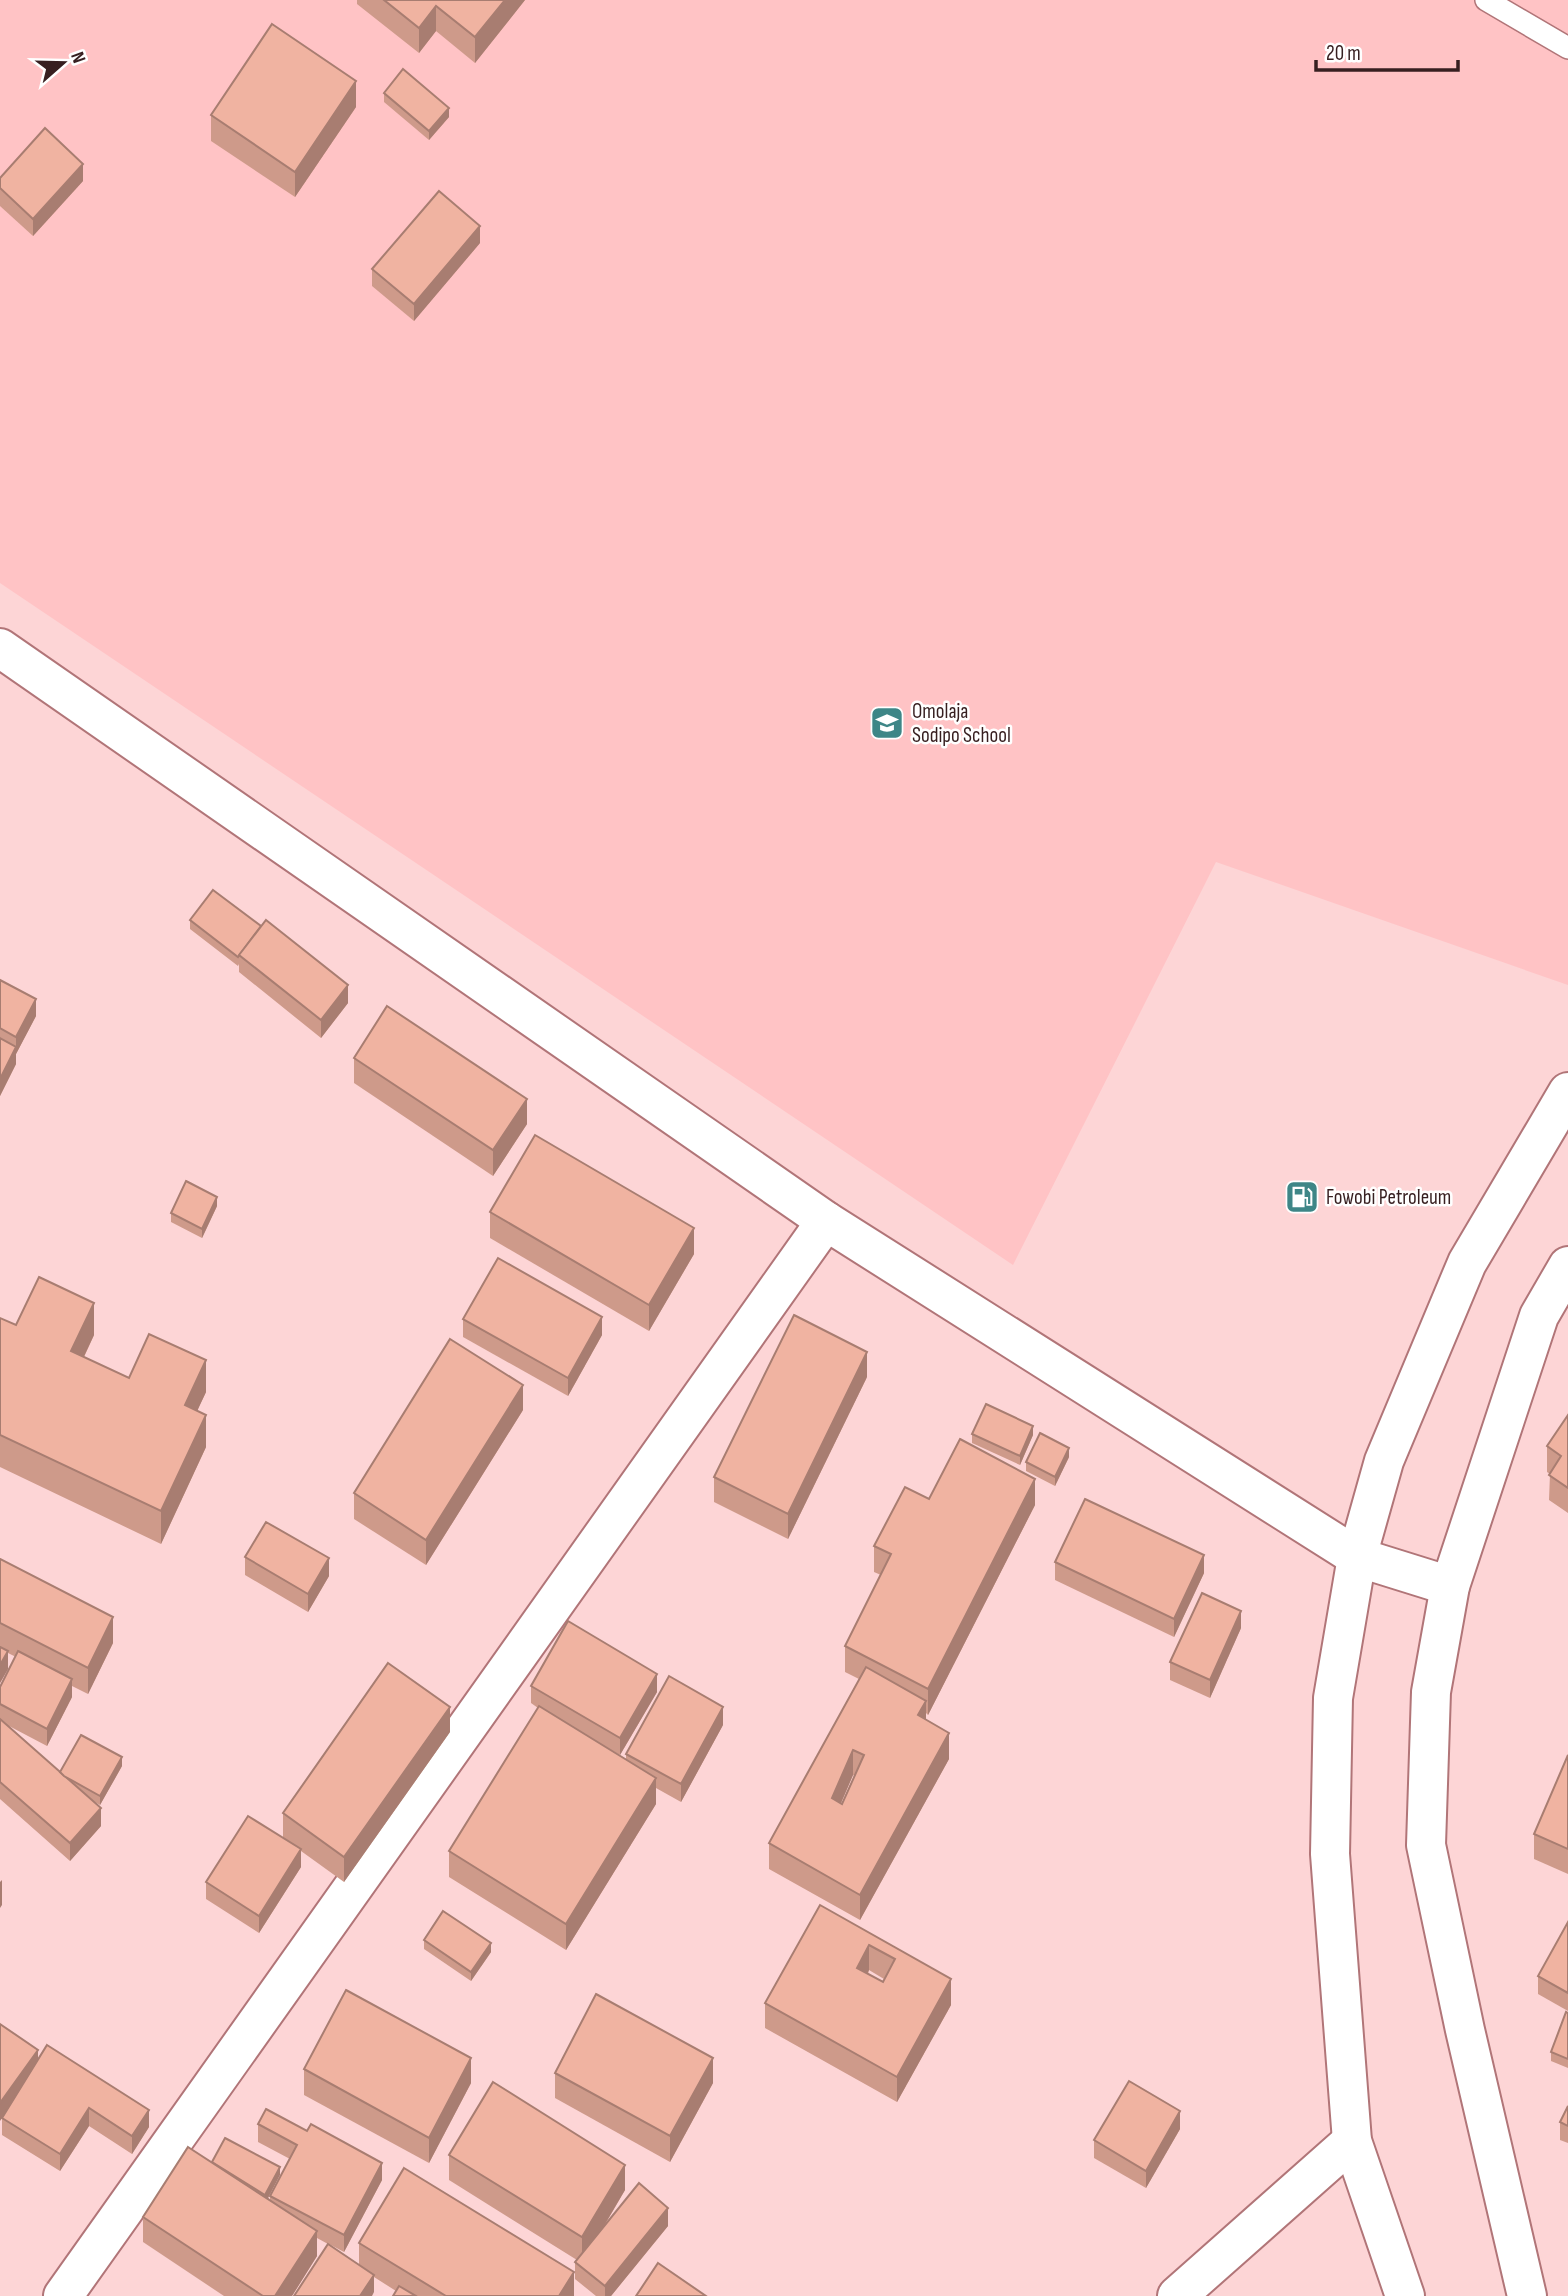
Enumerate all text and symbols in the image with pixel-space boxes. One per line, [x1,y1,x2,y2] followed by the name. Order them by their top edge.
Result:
[28,28,98,98] north arrow
[1316,28,1458,72] scale bar
[1326,41,1361,66] text: 20 m
[65,49,90,66] text: N
[912,699,1011,748] place label: Omolaja Sodipo School
[868,704,906,742] school or university icon: Omolaja Sodipo School
[1283,1178,1321,1216] fuel station icon: Fowobi Petroleum
[1326,1185,1451,1210] place label: Fowobi Petroleum

